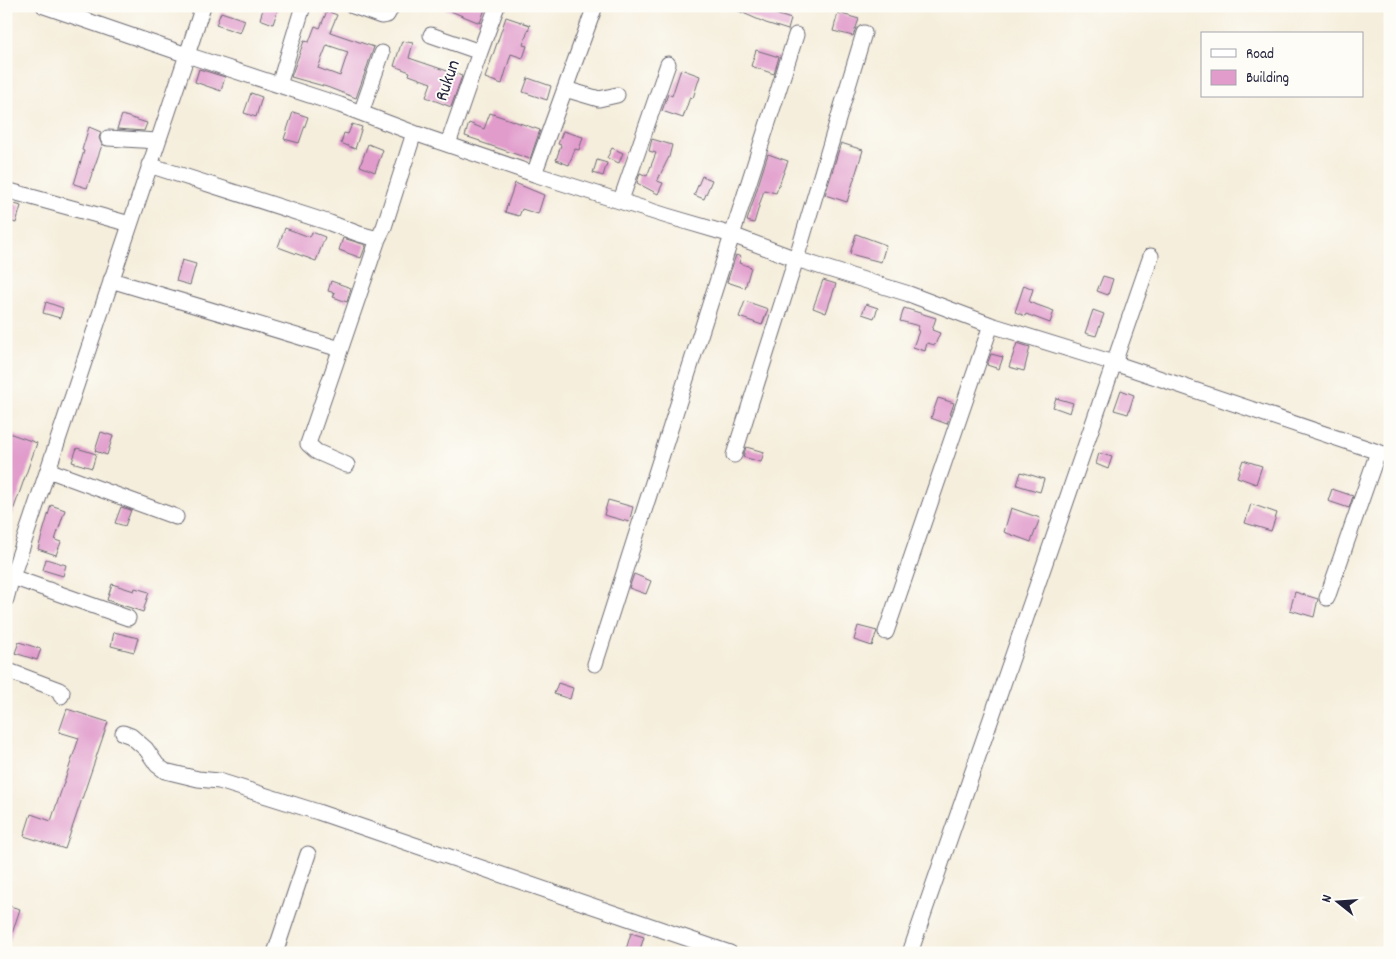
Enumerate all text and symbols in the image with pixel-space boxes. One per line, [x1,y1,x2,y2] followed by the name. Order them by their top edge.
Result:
[1201,32,1364,98] legend
[1246,44,1274,66] text: Road
[429,57,469,105] street label: Rukun
[1246,68,1289,90] text: Building
[1314,876,1364,926] north arrow
[1317,892,1338,905] text: N

